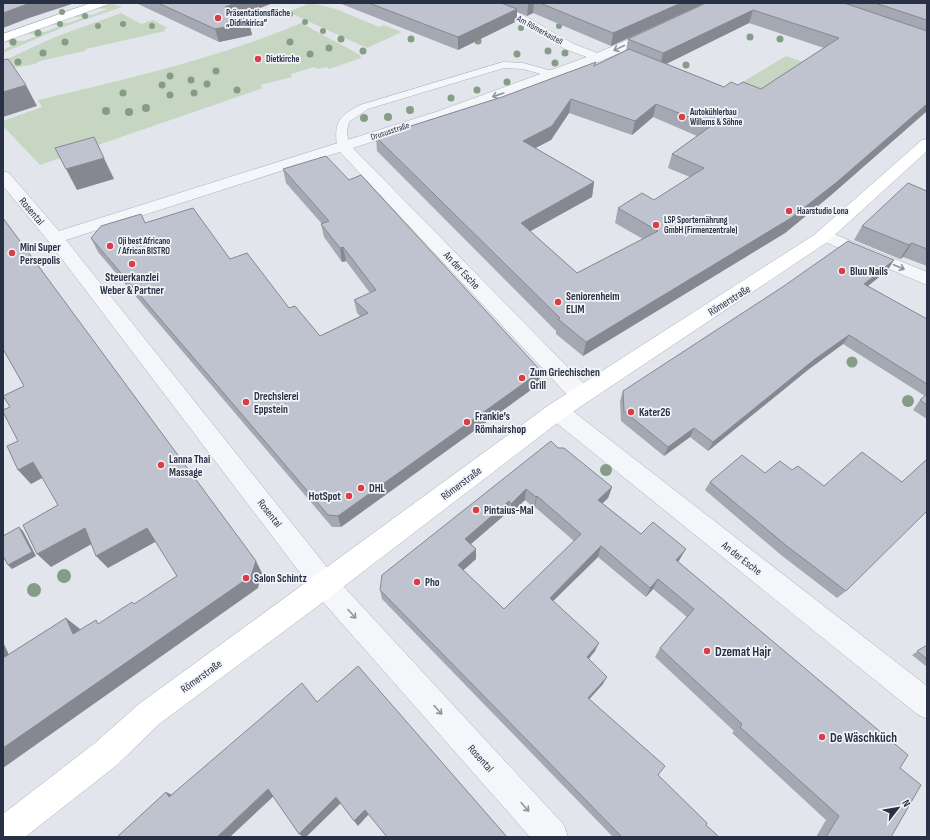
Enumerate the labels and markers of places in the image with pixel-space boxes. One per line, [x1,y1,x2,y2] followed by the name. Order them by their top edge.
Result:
[226,8,290,29] place label: Präsentationsfläche „Didinkirica“
[213,13,223,23] marker: Präsentationsfläche „Didinkirica“
[253,54,263,64] marker: Dietkirche
[266,54,299,65] place label: Dietkirche
[689,107,743,128] place label: Autokühlerbau Willems & Söhne
[677,112,687,122] marker: Autokühlerbau Willems & Söhne
[784,206,794,216] marker: Haarstudio Lona
[797,206,849,217] place label: Haarstudio Lona
[664,215,737,236] place label: LSP Sporternährung GmbH (Firmenzentrale)
[651,220,661,230] marker: LSP Sporternährung GmbH (Firmenzentrale)
[118,236,170,257] place label: Oji best Africano / African BISTRO
[20,241,61,267] place label: Mini Super Persepolis
[105,241,115,251] marker: Oji best Africano / African BISTRO
[7,248,17,258] marker: Mini Super Persepolis
[127,259,137,269] marker: Steuerkanzlei Weber & Partner
[850,265,888,278] place label: Bluu Nails
[837,266,847,276] marker: Bluu Nails
[100,271,165,297] place label: Steuerkanzlei Weber & Partner
[566,290,620,316] place label: Seniorenheim ELIM
[553,297,563,307] marker: Seniorenheim ELIM
[530,366,600,392] place label: Zum Griechischen Grill
[517,373,527,383] marker: Zum Griechischen Grill
[254,390,299,416] place label: Drechslerei Eppstein
[241,397,251,407] marker: Drechslerei Eppstein
[639,406,670,419] place label: Kater26
[626,407,636,417] marker: Kater26
[475,410,526,436] place label: Frankie's Römhairshop
[462,417,472,427] marker: Frankie's Römhairshop
[169,453,210,479] place label: Lanna Thai Massage
[156,460,166,470] marker: Lanna Thai Massage
[369,482,386,495] place label: DHL
[356,483,366,493] marker: DHL
[309,490,341,503] place label: HotSpot
[344,491,354,501] marker: HotSpot
[484,504,533,517] place label: Pintaius-Mal
[471,505,481,515] marker: Pintaius-Mal
[254,572,307,585] place label: Salon Schintz
[241,573,251,583] marker: Salon Schintz
[425,576,440,589] place label: Pho
[412,577,422,587] marker: Pho
[715,644,771,660] place label: Dzemat Hajr
[702,646,712,656] marker: Dzemat Hajr
[830,730,897,746] place label: De Wäschküch
[817,732,827,742] marker: De Wäschküch

